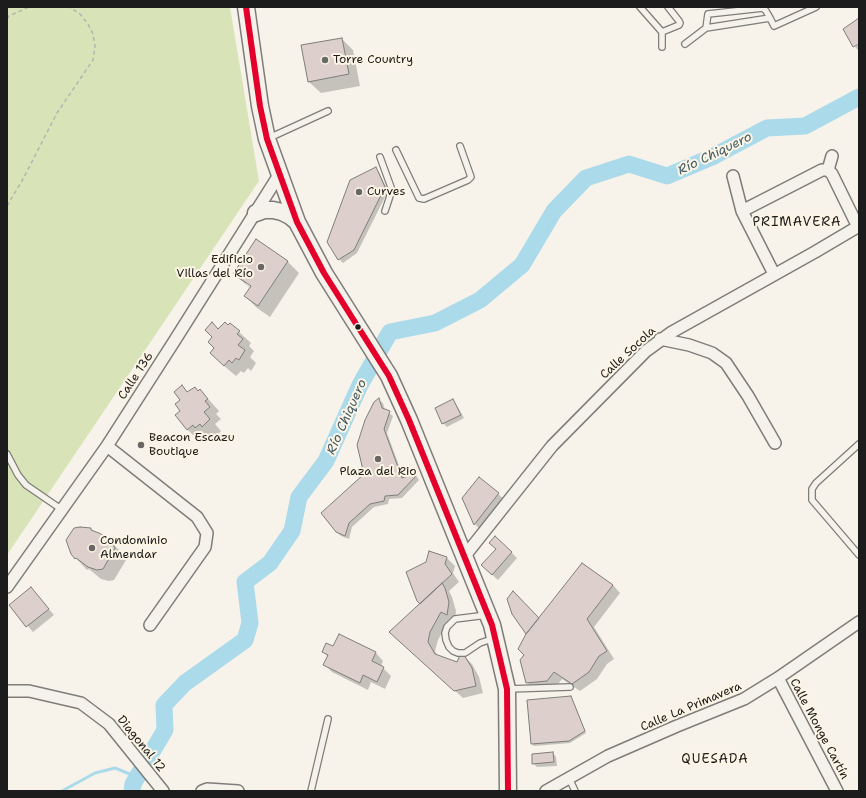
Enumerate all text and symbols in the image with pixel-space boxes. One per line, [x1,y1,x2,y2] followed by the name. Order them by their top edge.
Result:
[333,53,413,67] place label: Torre Country
[320,55,330,65] marker: Torre Country
[675,129,755,179] water label: Río Chiquero
[367,185,405,199] place label: Curves
[354,187,364,197] marker: Curves
[752,215,842,231] district label: PRIMAVERA
[176,253,253,281] place label: Edificio Villas del Río
[256,262,266,272] marker: Edificio Villas del Río
[353,322,363,332] unlabelled marker
[597,324,659,382] street label: Calle Socola
[115,350,157,402] street label: Calle 136
[324,377,370,457] water label: Río Chiquero
[149,431,235,459] place label: Beacon Escazu Boutique
[136,440,146,450] marker: Beacon Escazu Boutique
[373,454,383,464] marker: Plaza del Rio
[339,465,417,479] place label: Plaza del Rio
[100,534,168,562] place label: Condominio Almendar
[87,543,97,553] marker: Condominio Almendar
[786,676,852,782] street label: Calle Monge Cartín
[638,679,744,735] street label: Calle La Primavera
[114,713,168,775] street label: Diagonal 12
[681,752,749,768] district label: QUESADA

